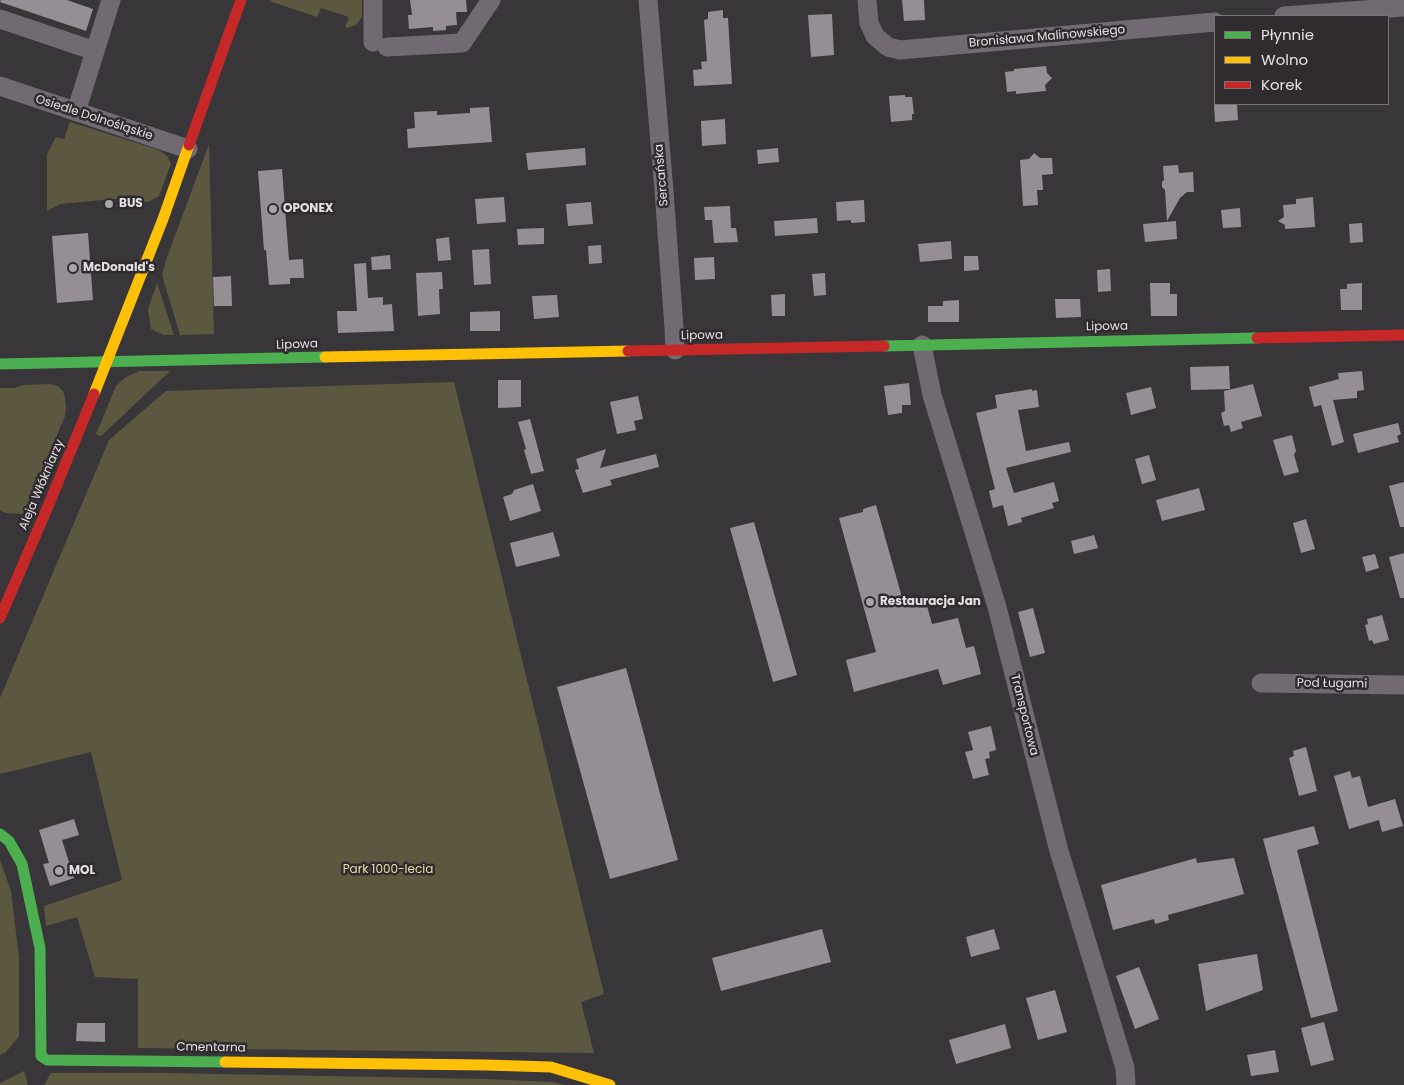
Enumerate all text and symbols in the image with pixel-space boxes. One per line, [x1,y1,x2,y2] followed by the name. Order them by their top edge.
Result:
[1214,15,1389,105] legend
[968,23,1126,51] street label: Bronisława Malinowskiego
[1261,24,1314,45] text: Płynnie
[1261,49,1308,70] text: Wolno
[1261,74,1302,95] text: Korek
[34,92,154,144] street label: Osiedle Dolnośląskie
[652,143,672,207] street label: Sercańska
[119,197,143,211] place label: BUS
[103,198,115,210] marker: BUS
[283,202,333,216] place label: OPONEX
[267,203,279,215] marker: OPONEX
[83,261,155,275] place label: McDonald's
[67,262,79,274] marker: McDonald's
[1086,319,1128,335] street label: Lipowa
[681,328,723,344] street label: Lipowa
[276,337,318,353] street label: Lipowa
[16,438,68,532] street label: Aleja Włókniarzy
[880,595,981,609] place label: Restauracja Jan
[864,596,876,608] marker: Restauracja Jan
[1007,673,1041,757] street label: Transportowa
[1297,676,1367,692] street label: Pod Ługami
[343,863,433,877] park label: Park 1000-lecia
[69,864,95,878] place label: MOL
[53,865,65,877] marker: MOL
[176,1040,246,1056] street label: Cmentarna

